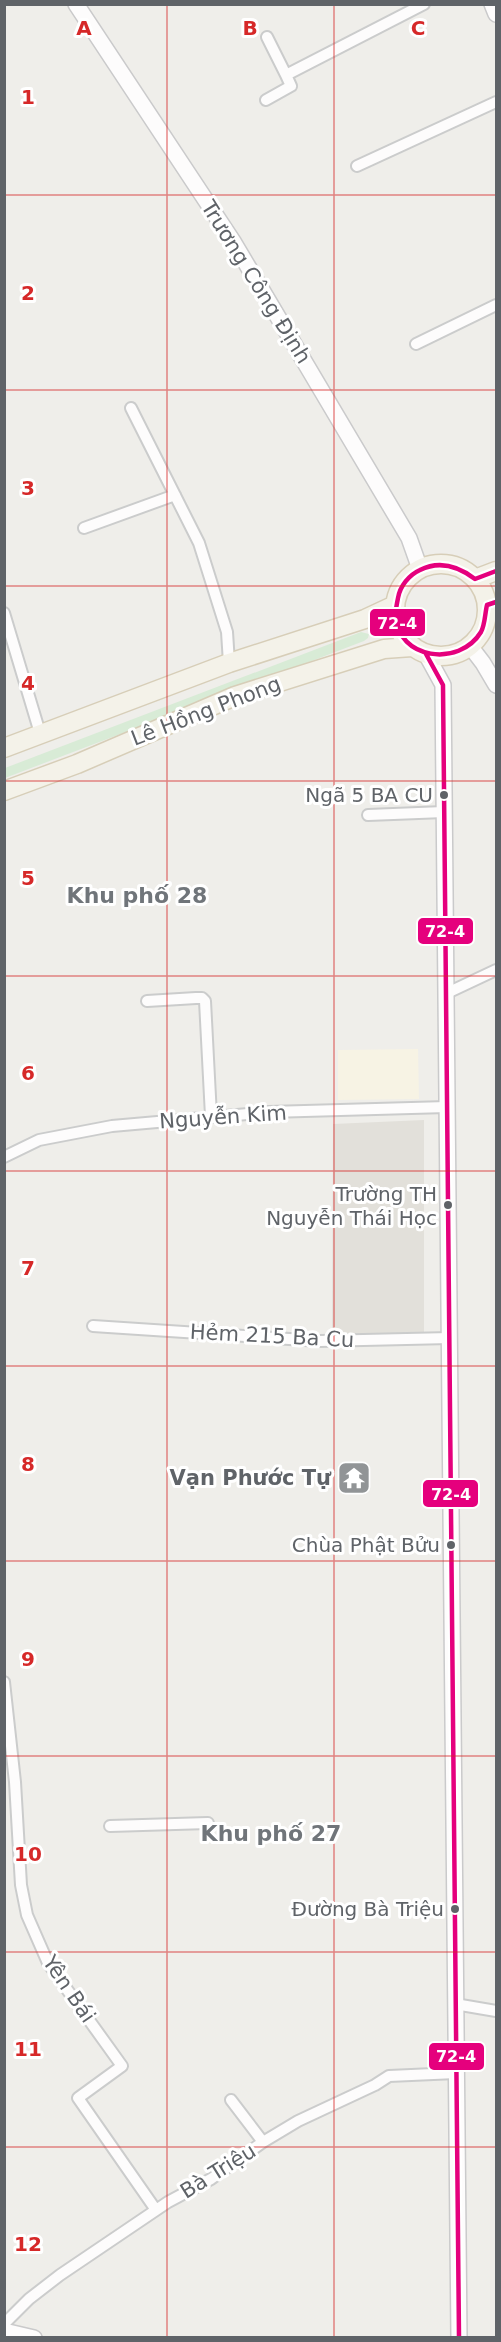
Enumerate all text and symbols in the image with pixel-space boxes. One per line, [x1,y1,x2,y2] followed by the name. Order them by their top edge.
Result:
[76,16,92,40] text: A
[242,16,258,40] text: B
[411,16,425,40] text: C
[21,85,35,109] text: 1
[196,195,316,368] street label: Trương Công Định
[21,281,35,305] text: 2
[21,476,35,500] text: 3
[369,608,426,637] line badge: 72-4
[377,614,417,633] text: 72-4
[21,671,35,695] text: 4
[128,671,284,751] street label: Lê Hồng Phong
[305,783,433,807] place label: Ngã 5 BA CU
[438,789,450,801] marker: Ngã 5 BA CU
[21,866,35,890] text: 5
[67,883,207,908] district label: Khu phố 28
[417,917,474,945] line badge: 72-4
[425,922,465,941] text: 72-4
[21,1061,35,1085] text: 6
[158,1100,288,1133] street label: Nguyễn Kim
[266,1182,437,1230] place label: Trường TH Nguyễn Thái Học
[442,1199,454,1211] marker: Trường TH Nguyễn Thái Học
[21,1256,35,1280] text: 7
[189,1320,355,1352] street label: Hẻm 215 Ba Cu
[21,1452,35,1476] text: 8
[336,1460,372,1496] temple icon: Vạn Phước Tự
[170,1466,332,1490] place label: Vạn Phước Tự
[422,1479,479,1508] line badge: 72-4
[431,1485,471,1504] text: 72-4
[292,1533,440,1557] place label: Chùa Phật Bửu
[445,1539,457,1551] marker: Chùa Phật Bửu
[21,1647,35,1671] text: 9
[201,1821,341,1846] district label: Khu phố 27
[14,1842,42,1866] text: 10
[291,1897,444,1921] place label: Đường Bà Triệu
[449,1903,461,1915] marker: Đường Bà Triệu
[37,1950,100,2027] street label: Yên Bái
[14,2037,42,2061] text: 11
[428,2042,485,2071] line badge: 72-4
[436,2047,476,2066] text: 72-4
[176,2138,260,2204] street label: Bà Triệu
[14,2232,42,2256] text: 12

